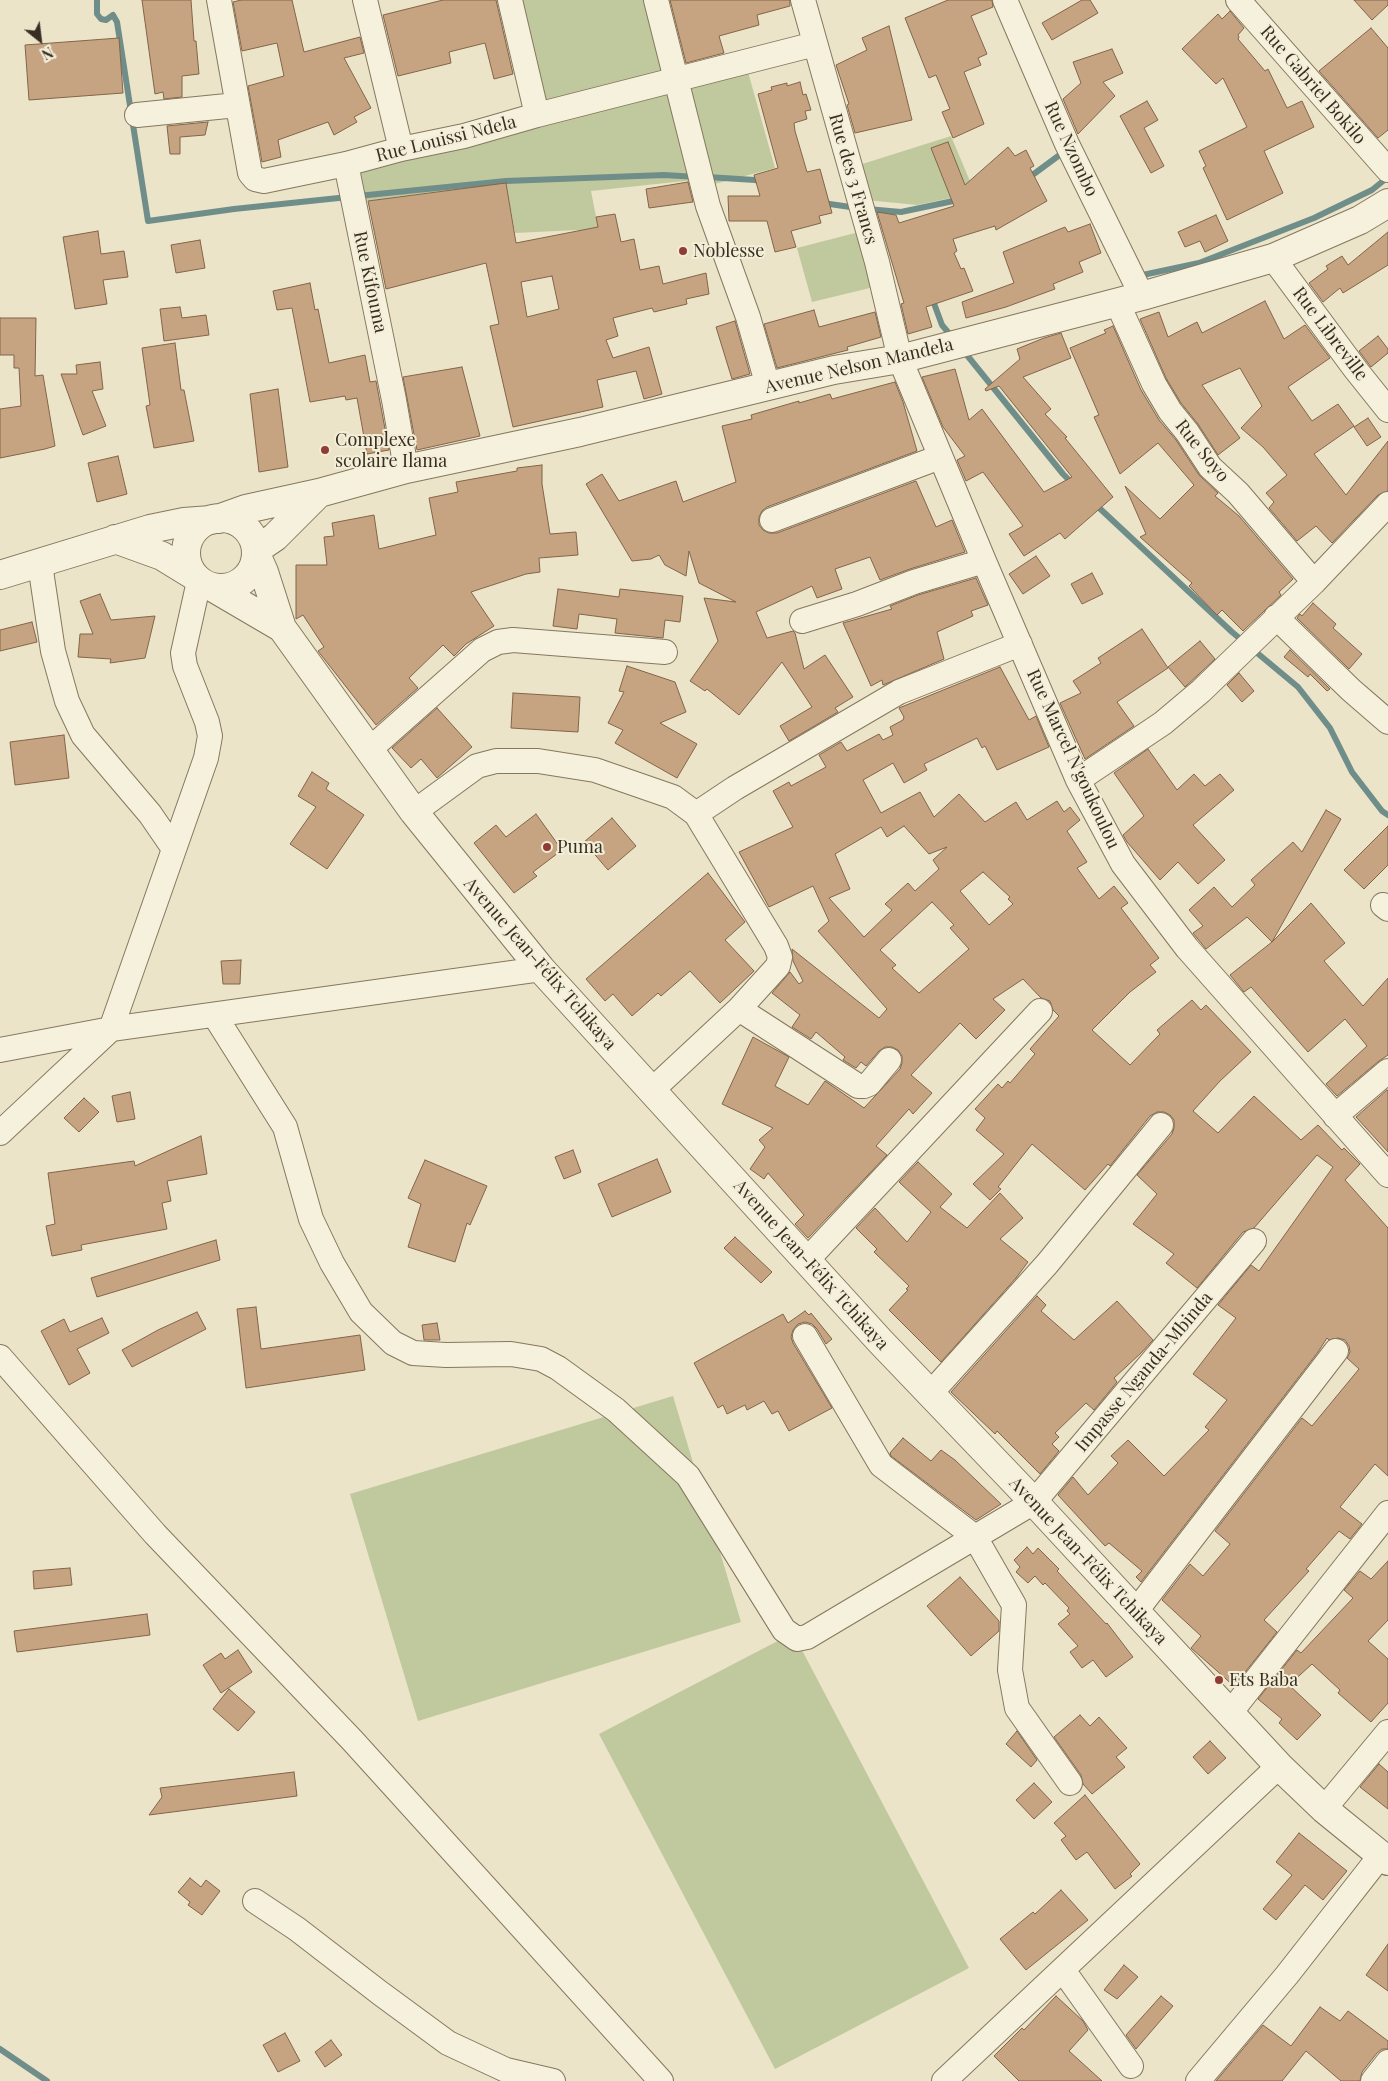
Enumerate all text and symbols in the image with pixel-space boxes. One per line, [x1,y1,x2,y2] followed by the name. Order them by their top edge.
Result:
[15,15,65,65] north arrow
[1256,21,1370,149] street label: Rue Gabriel Bokilo
[38,43,57,64] text: N
[1040,98,1102,200] street label: Rue Nzombo
[374,111,518,167] street label: Rue Louissi Ndela
[824,111,882,247] street label: Rue des 3 Francs
[349,229,391,335] street label: Rue Kifouma
[693,240,764,262] place label: Noblesse
[677,245,689,257] marker: Noblesse
[1288,283,1372,385] street label: Rue Libreville
[763,334,955,398] street label: Avenue Nelson Mandela
[1170,415,1234,487] street label: Rue Soyo
[335,429,447,472] place label: Complexe scolaire Ilama
[319,444,331,456] marker: Complexe scolaire Ilama
[1022,666,1124,852] street label: Rue Marcel N'goukoulou
[557,836,603,858] place label: Puma
[541,841,553,853] marker: Puma
[459,873,621,1055] street label: Avenue Jean-Félix Tchikaya
[729,1175,893,1355] street label: Avenue Jean-Félix Tchikaya
[1071,1288,1217,1456] street label: Impasse Nganda-Mbinda
[1004,1473,1172,1649] street label: Avenue Jean-Félix Tchikaya
[1229,1669,1298,1691] place label: Ets Baba
[1213,1674,1225,1686] marker: Ets Baba

